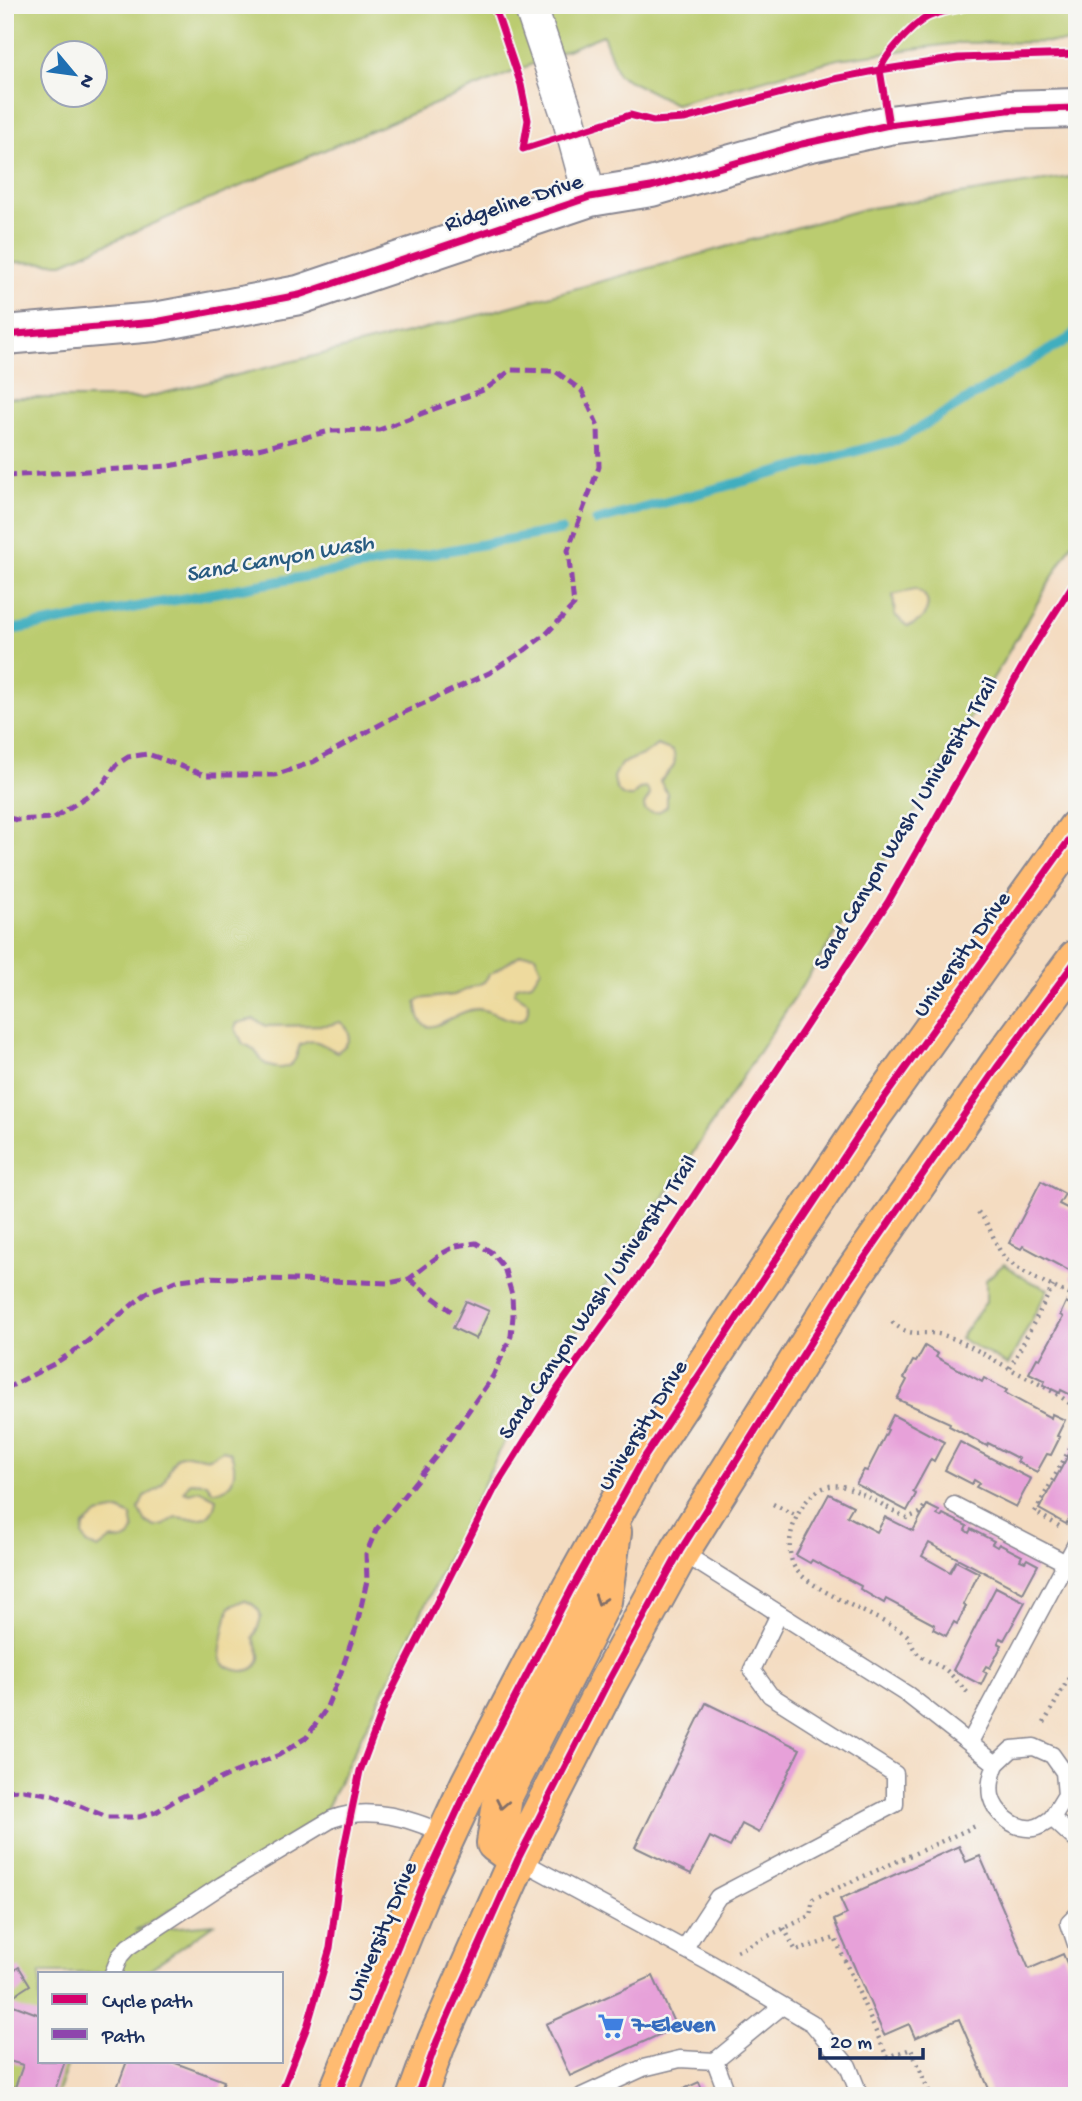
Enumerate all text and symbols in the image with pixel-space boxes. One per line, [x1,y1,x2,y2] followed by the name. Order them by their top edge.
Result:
[38,38,108,108] north arrow
[73,70,99,92] text: N
[441,169,588,239] street label: Ridgeline Drive
[184,529,377,591] water label: Sand Canyon Wash
[809,672,1005,976] street label: Sand Canyon Wash / University Trail
[908,886,1018,1023] street label: University Drive
[493,1151,705,1445] street label: Sand Canyon Wash / University Trail
[593,1355,696,1496] street label: University Drive
[594,1594,609,1606] one-way arrow
[495,1799,510,1810] one-way arrow
[341,1857,425,2006] street label: University Drive
[38,1972,284,2062] legend
[102,1991,193,2016] text: Cycle path
[596,2011,626,2041] supermarket icon: 7-Eleven
[631,2013,716,2040] place label: 7-Eleven
[820,2017,923,2061] scale bar
[101,2026,145,2051] text: Path
[830,2032,872,2057] text: 20 m

